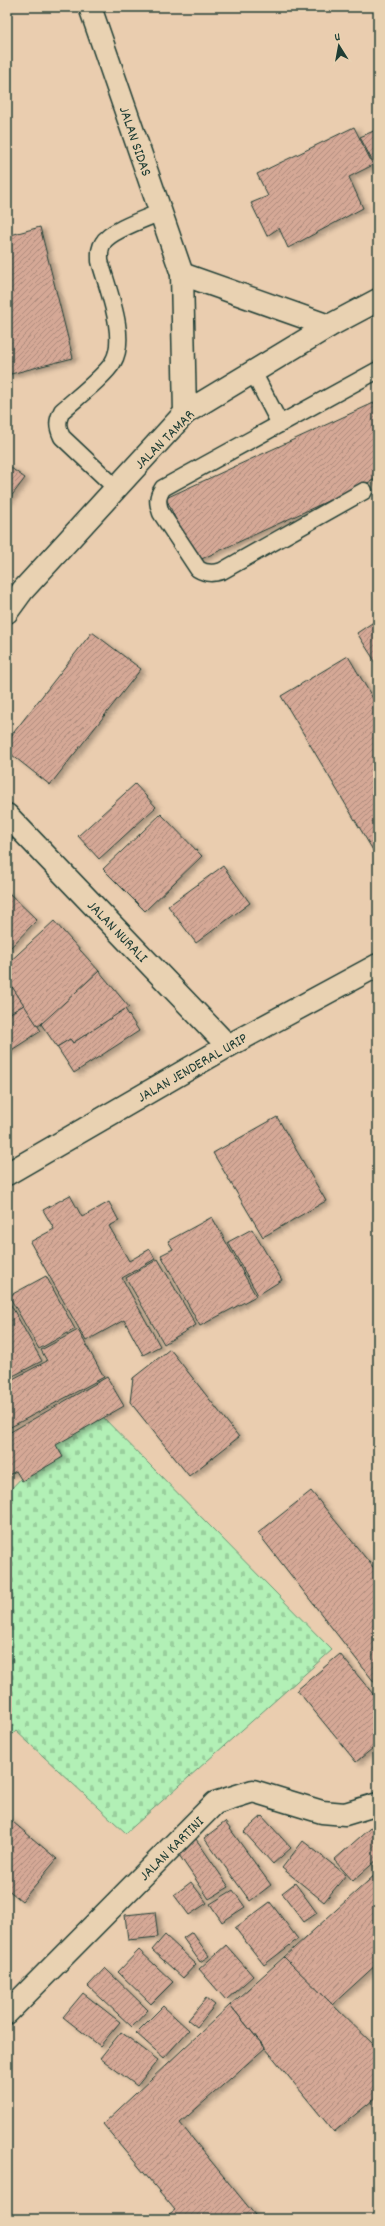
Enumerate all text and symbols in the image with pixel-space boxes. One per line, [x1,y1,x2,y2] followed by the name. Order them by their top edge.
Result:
[319,26,359,66] north arrow
[333,30,342,47] text: U
[112,104,156,180] street label: JALAN SIDAS
[130,405,201,476] street label: JALAN TAMAR
[81,896,152,969] street label: JALAN NURALI
[134,1028,252,1109] street label: JALAN JENDERAL URIP
[135,1812,210,1887] street label: JALAN KARTINI

